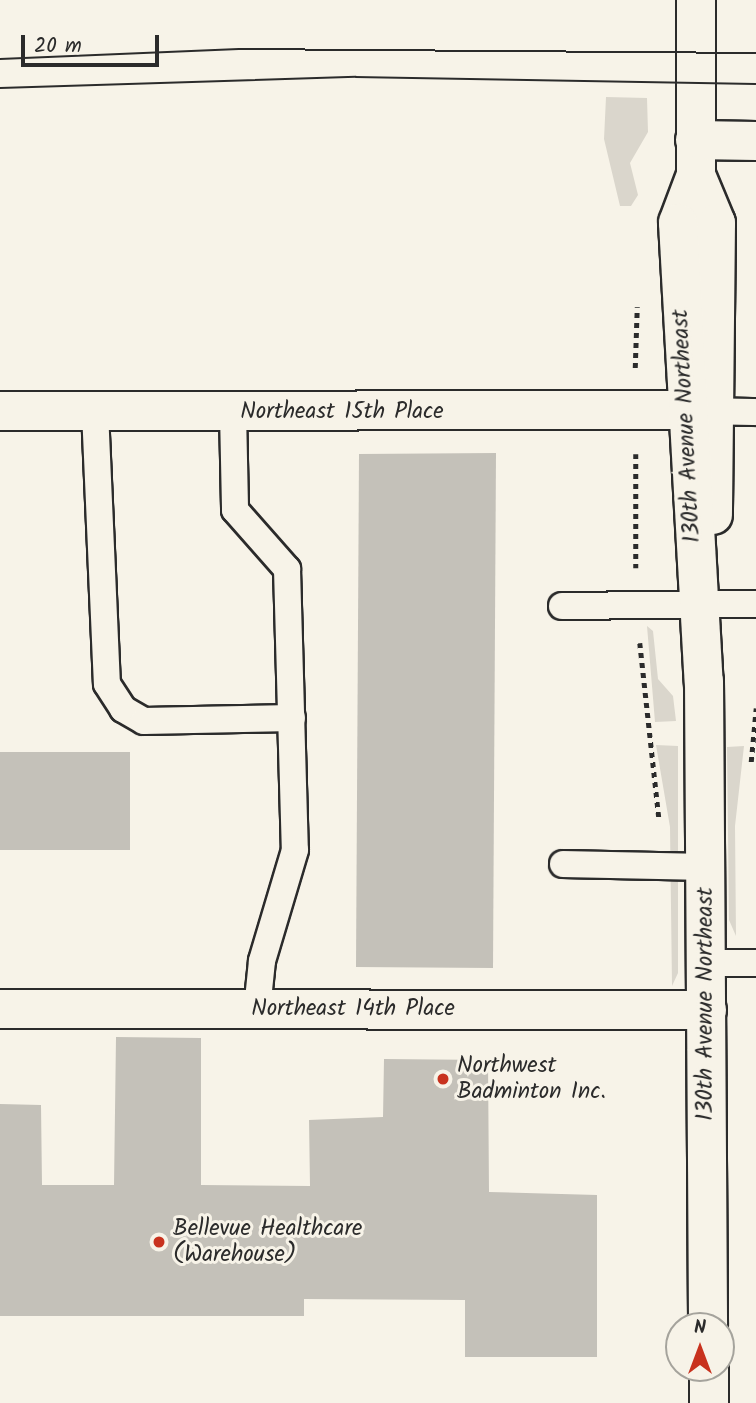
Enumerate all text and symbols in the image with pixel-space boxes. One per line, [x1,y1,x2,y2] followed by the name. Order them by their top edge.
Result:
[24,21,163,65] scale bar
[34,30,82,63] text: 20 m
[667,308,707,544] street label: 130th Avenue Northeast
[240,398,444,426] street label: Northeast 15th Place
[692,887,720,1121] street label: 130th Avenue Northeast
[251,995,455,1023] street label: Northeast 14th Place
[457,1052,606,1106] place label: Northwest Badminton Inc.
[435,1071,451,1087] marker: Northwest Badminton Inc.
[173,1215,362,1269] place label: Bellevue Healthcare (Warehouse)
[151,1234,167,1250] marker: Bellevue Healthcare (Warehouse)
[665,1312,735,1382] north arrow
[694,1313,706,1343] text: N

